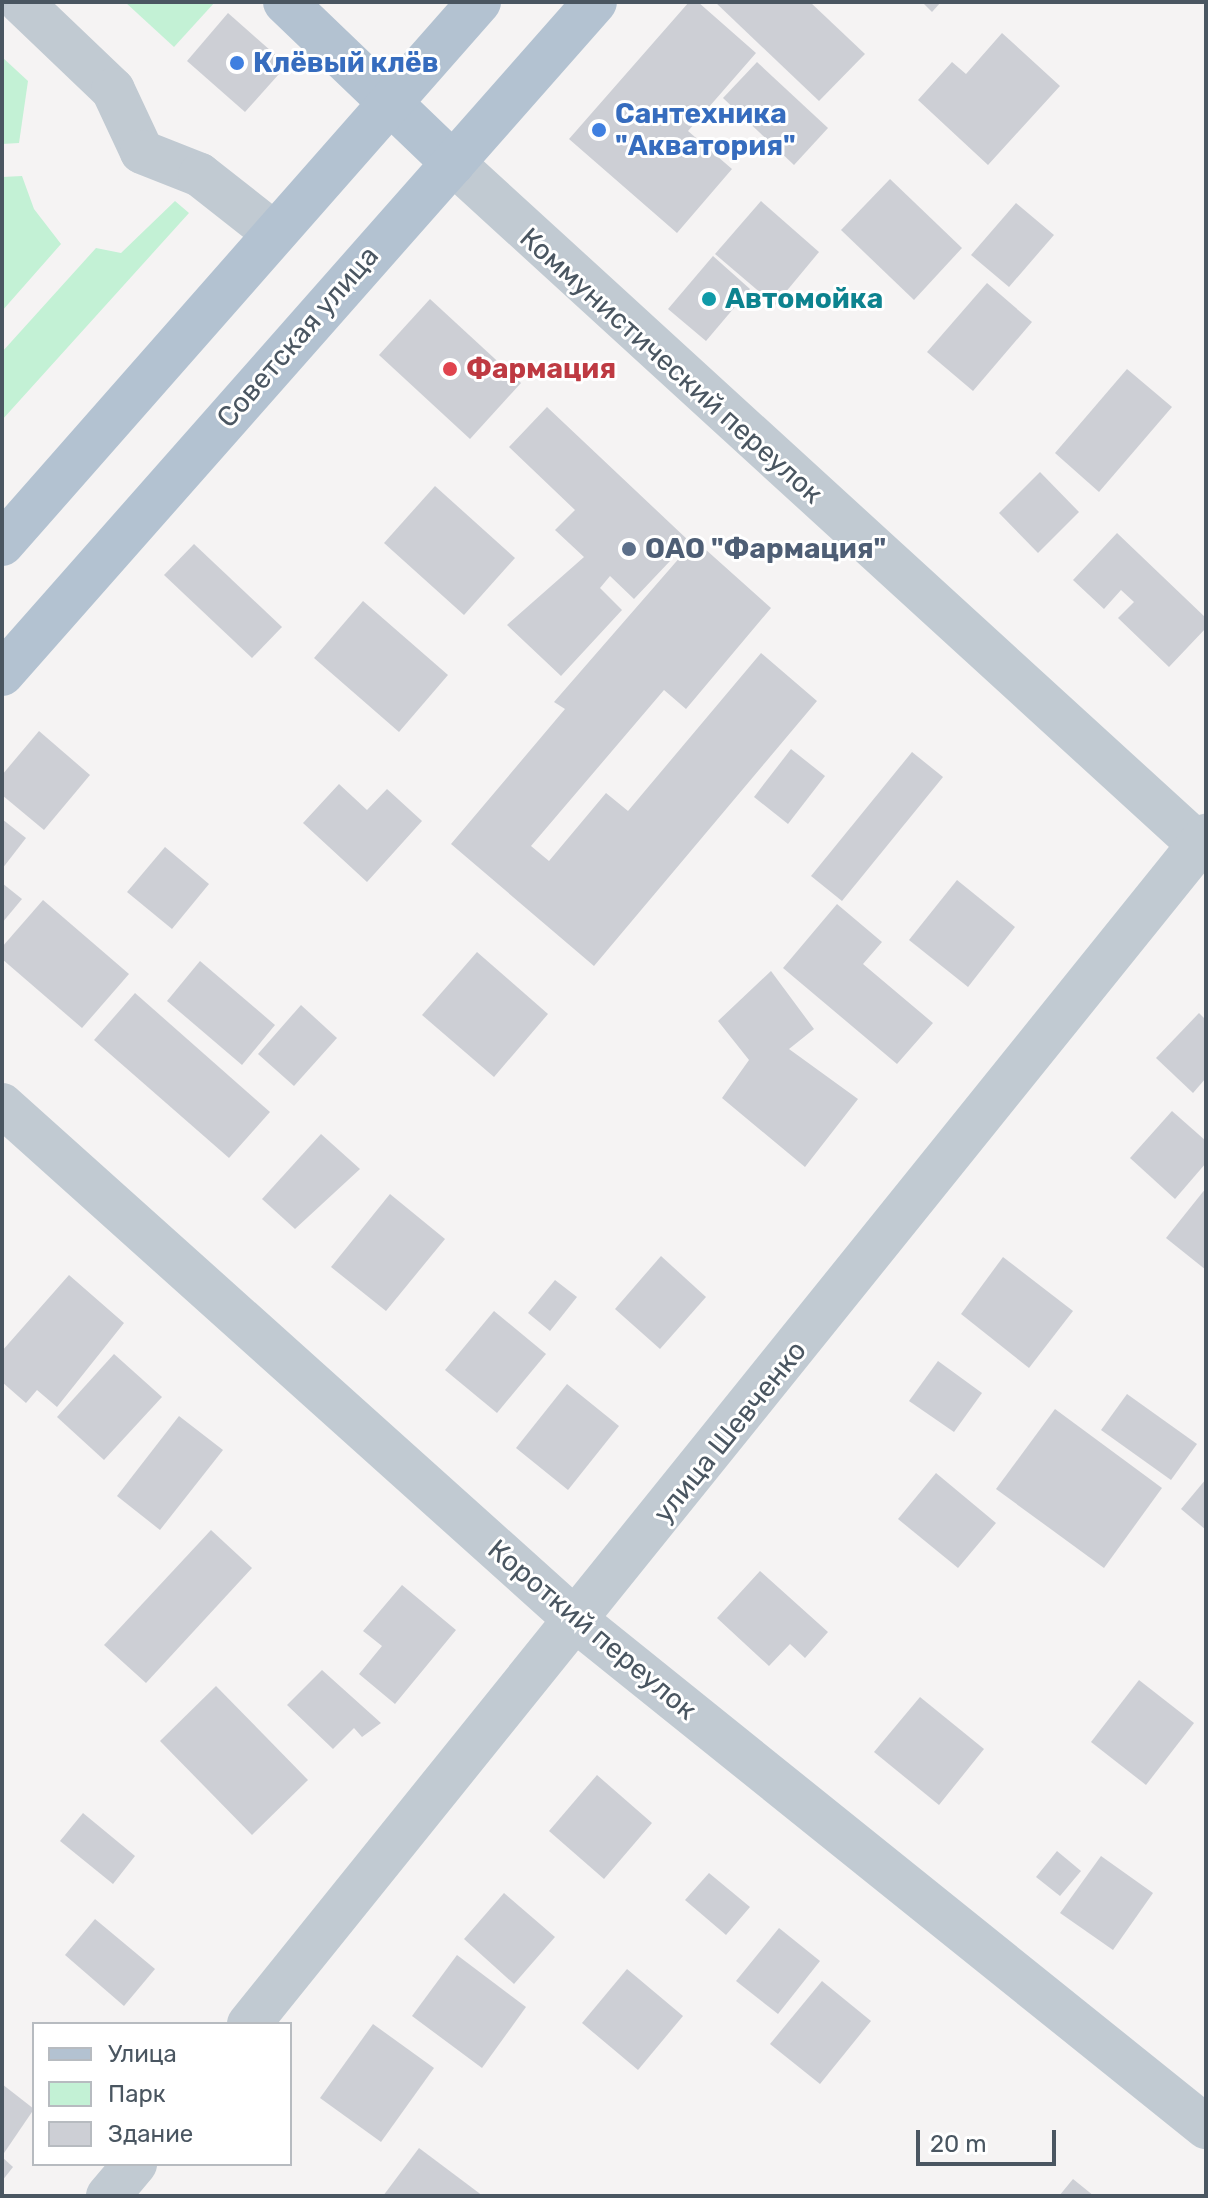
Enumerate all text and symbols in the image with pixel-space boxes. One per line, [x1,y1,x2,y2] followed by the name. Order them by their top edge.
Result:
[253,46,439,80] place label: Клёвый клёв
[228,54,246,72] marker: Клёвый клёв
[615,97,796,163] place label: Сантехника "Акватория"
[590,121,608,139] marker: Сантехника "Акватория"
[513,221,829,511] street label: Коммунистический переулок
[210,240,386,434] street label: Советская улица
[725,282,883,316] place label: Автомойка
[700,290,718,308] marker: Автомойка
[466,352,616,386] place label: Фармация
[441,360,459,378] marker: Фармация
[645,532,886,566] place label: ОАО "Фармация"
[620,540,638,558] marker: ОАО "Фармация"
[646,1334,814,1530] street label: улица Шевченко
[481,1533,703,1727] street label: Короткий переулок
[32,2022,292,2166] legend
[108,2040,177,2068] text: Улица
[108,2080,166,2108] text: Парк
[920,2114,1060,2164] scale bar
[108,2120,193,2148] text: Здание
[930,2130,987,2158] text: 20 m

